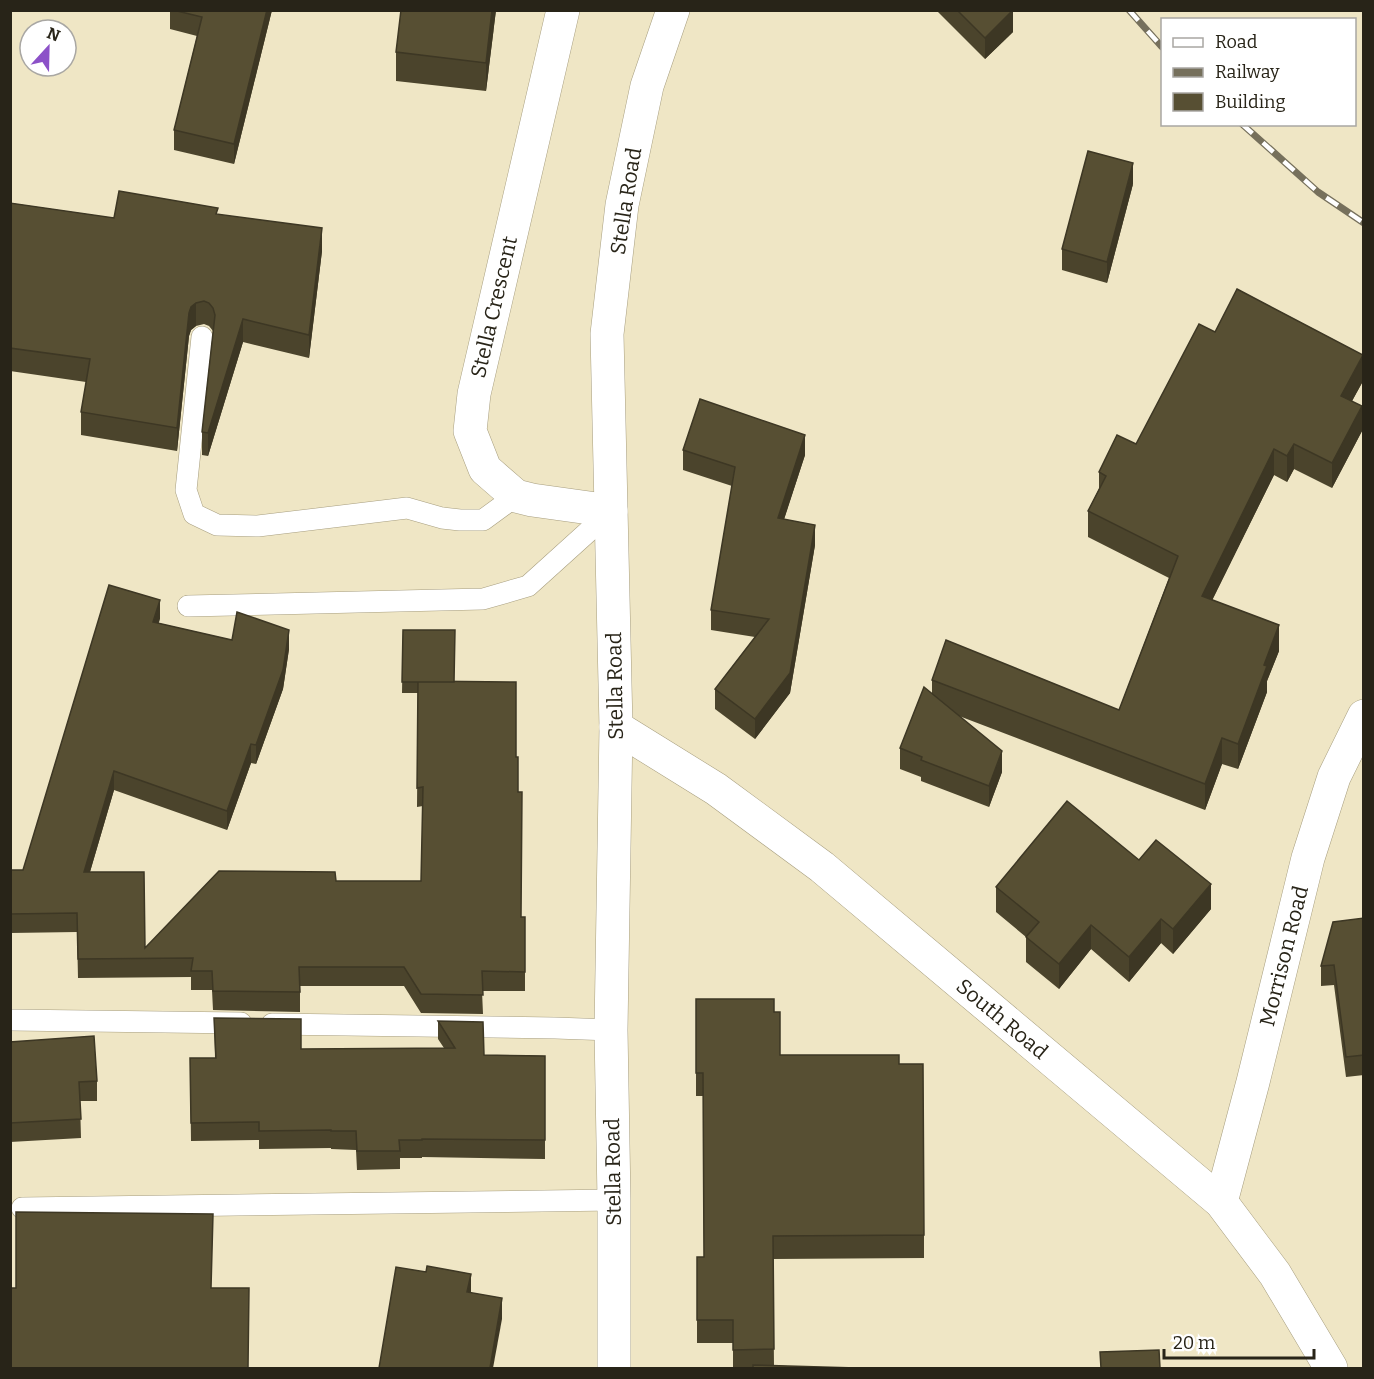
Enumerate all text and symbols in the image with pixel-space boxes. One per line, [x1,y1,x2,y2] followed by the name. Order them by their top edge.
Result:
[18,18,78,78] north arrow
[1161,18,1356,126] legend
[44,23,63,46] text: N
[1215,31,1258,53] text: Road
[1215,61,1280,83] text: Railway
[1215,91,1286,113] text: Building
[605,146,647,256] street label: Stella Road
[465,233,523,380] street label: Stella Crescent
[601,632,629,740] street label: Stella Road
[1254,883,1314,1029] street label: Morrison Road
[951,973,1053,1065] street label: South Road
[599,1118,627,1226] street label: Stella Road
[1164,1322,1314,1360] scale bar
[1173,1332,1215,1354] text: 20 m

